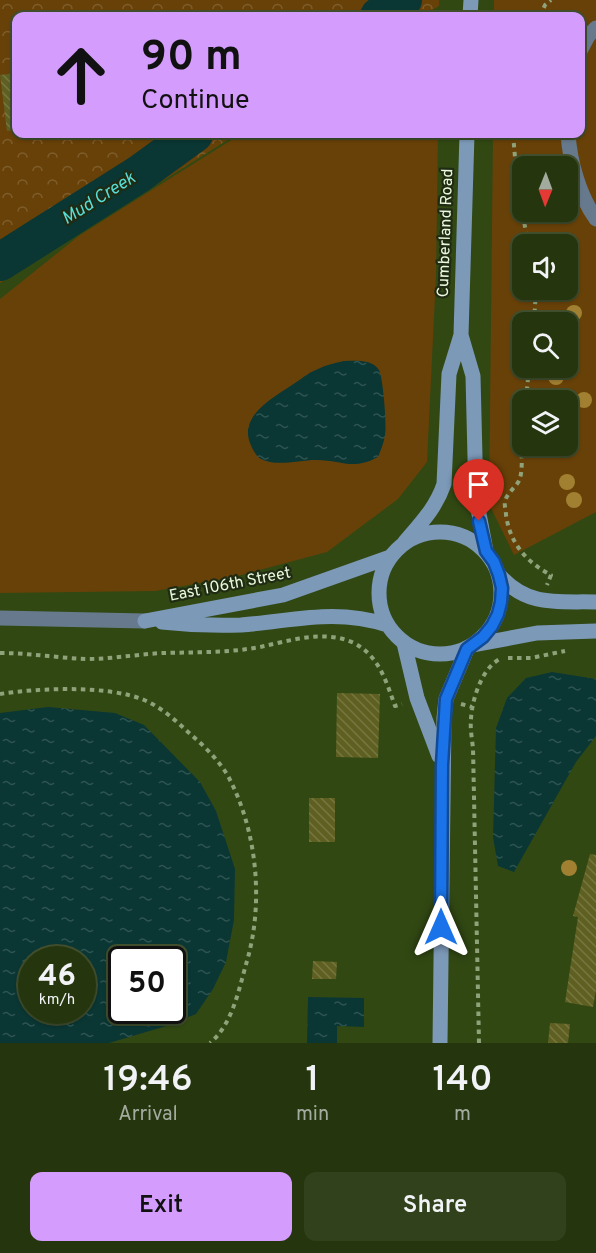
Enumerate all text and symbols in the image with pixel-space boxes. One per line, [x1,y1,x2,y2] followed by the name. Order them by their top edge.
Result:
[141,32,242,85] text: 90 m
[42,36,120,114] icon: ahead
[141,84,250,118] text: Continue
[512,156,578,222] north arrow
[512,156,578,456] map controls
[58,167,141,231] water label: Mud Creek
[434,168,458,298] street label: Cumberland Road
[512,234,578,300] button: sound
[512,312,578,378] button: search
[512,390,578,456] button: layers
[453,459,504,521] pin
[462,468,495,501] icon: arrive
[168,563,292,607] street label: East 106th Street
[409,895,473,959] position arrow
[108,946,186,1024] speed limit sign: 50
[38,959,76,996] text: 46
[39,991,75,1010] text: km/h
[103,1058,193,1104] text: 19:46
[305,1058,320,1104] text: 1
[432,1058,493,1104] text: 140
[118,1102,178,1128] text: Arrival
[296,1102,329,1128] text: min
[454,1102,471,1128] text: m
[30,1172,292,1241] button: Exit
[304,1172,566,1241] button: Share

